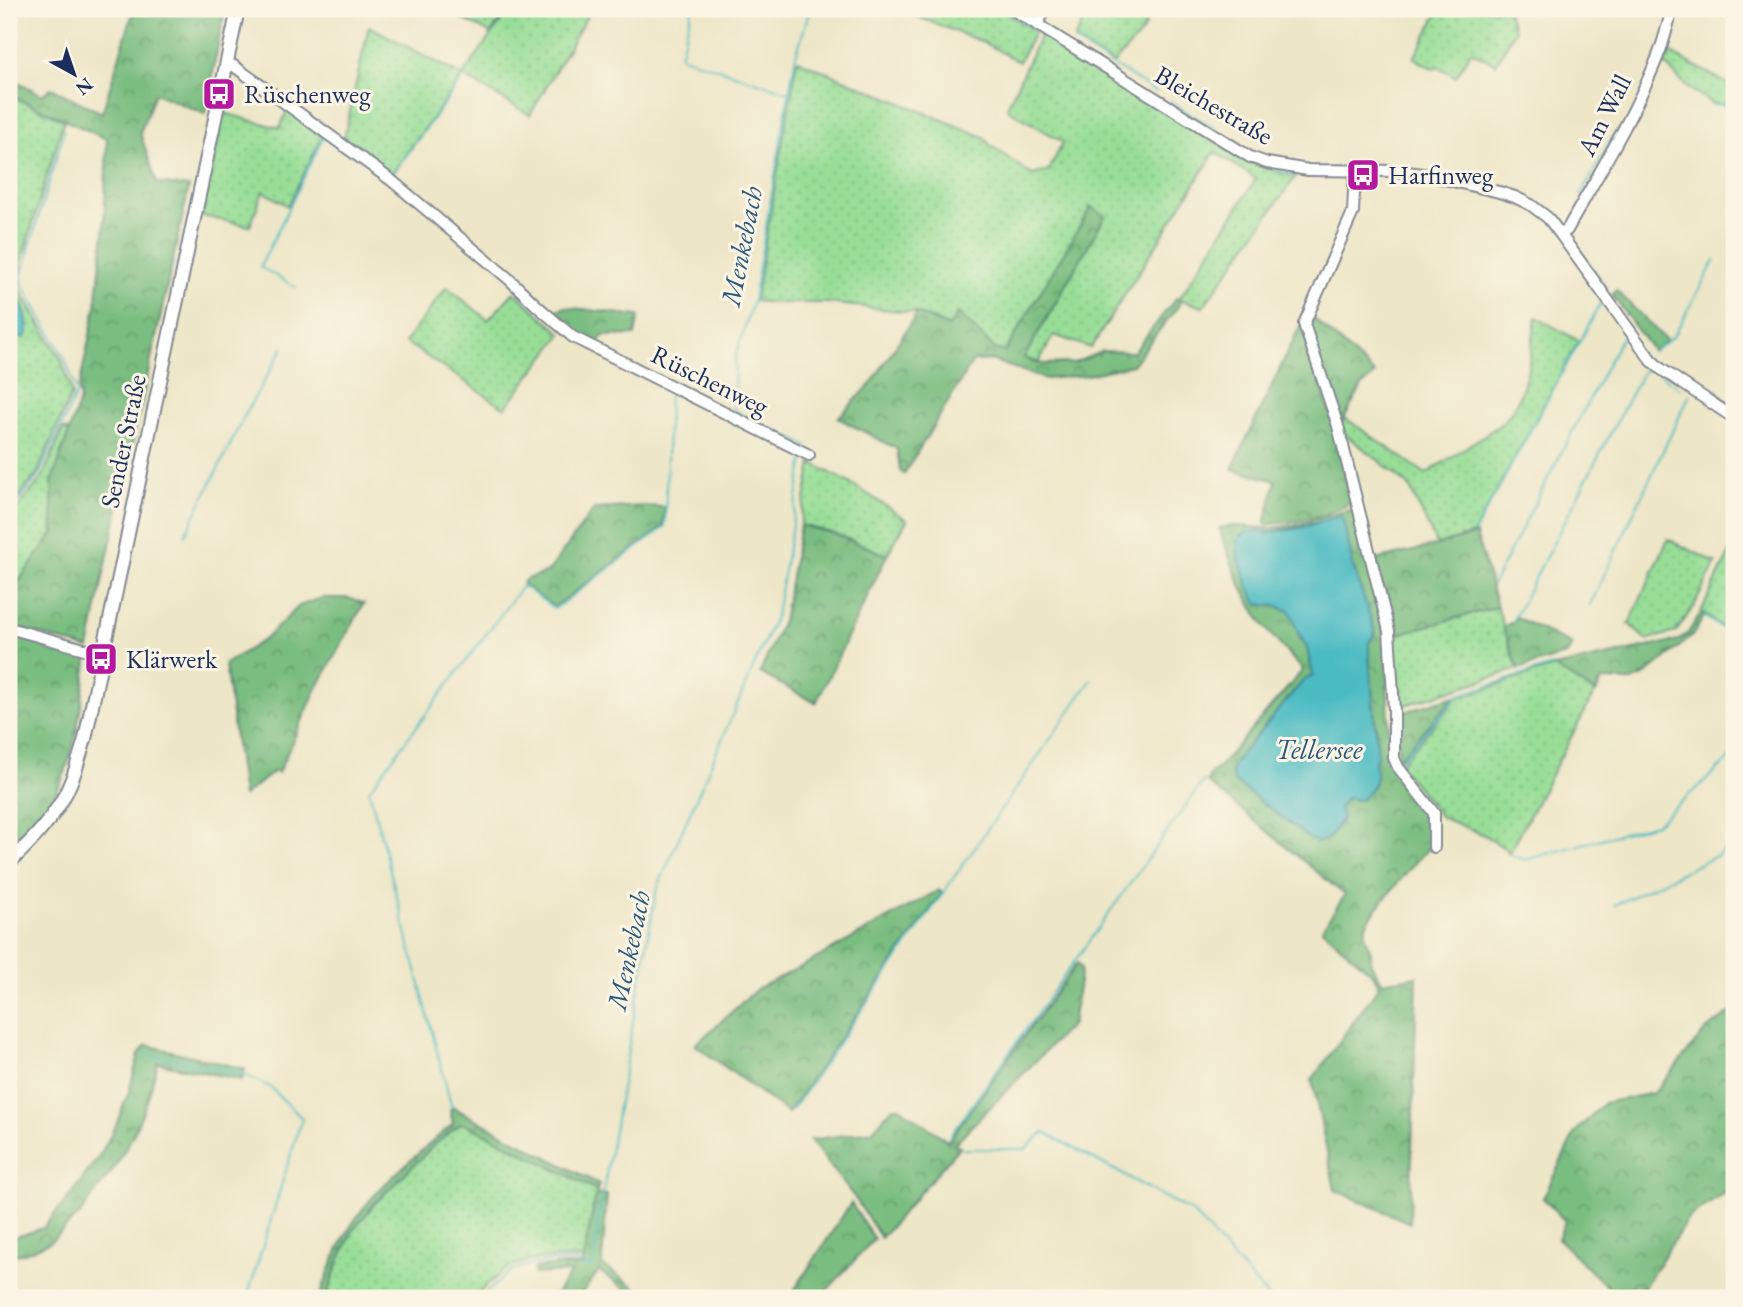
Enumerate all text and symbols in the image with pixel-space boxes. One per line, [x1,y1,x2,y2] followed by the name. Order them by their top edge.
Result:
[38,38,108,108] north arrow
[1149,58,1279,152] street label: Bleichestraße
[1569,68,1639,163] street label: Am Wall
[70,72,99,102] text: N
[200,75,238,113] bus stop icon: Rüschenweg
[244,77,371,111] place label: Rüschenweg
[1344,156,1382,194] bus stop icon: Harfinweg
[1388,158,1494,192] place label: Harfinweg
[711,183,770,311] water label: Menkebach
[646,337,775,423] street label: Rüschenweg
[92,371,154,511] street label: Sender Straße
[82,640,120,678] bus stop icon: Klärwerk
[126,642,218,676] place label: Klärwerk
[1276,731,1363,767] water label: Tellersee
[597,887,658,1015] water label: Menkebach

